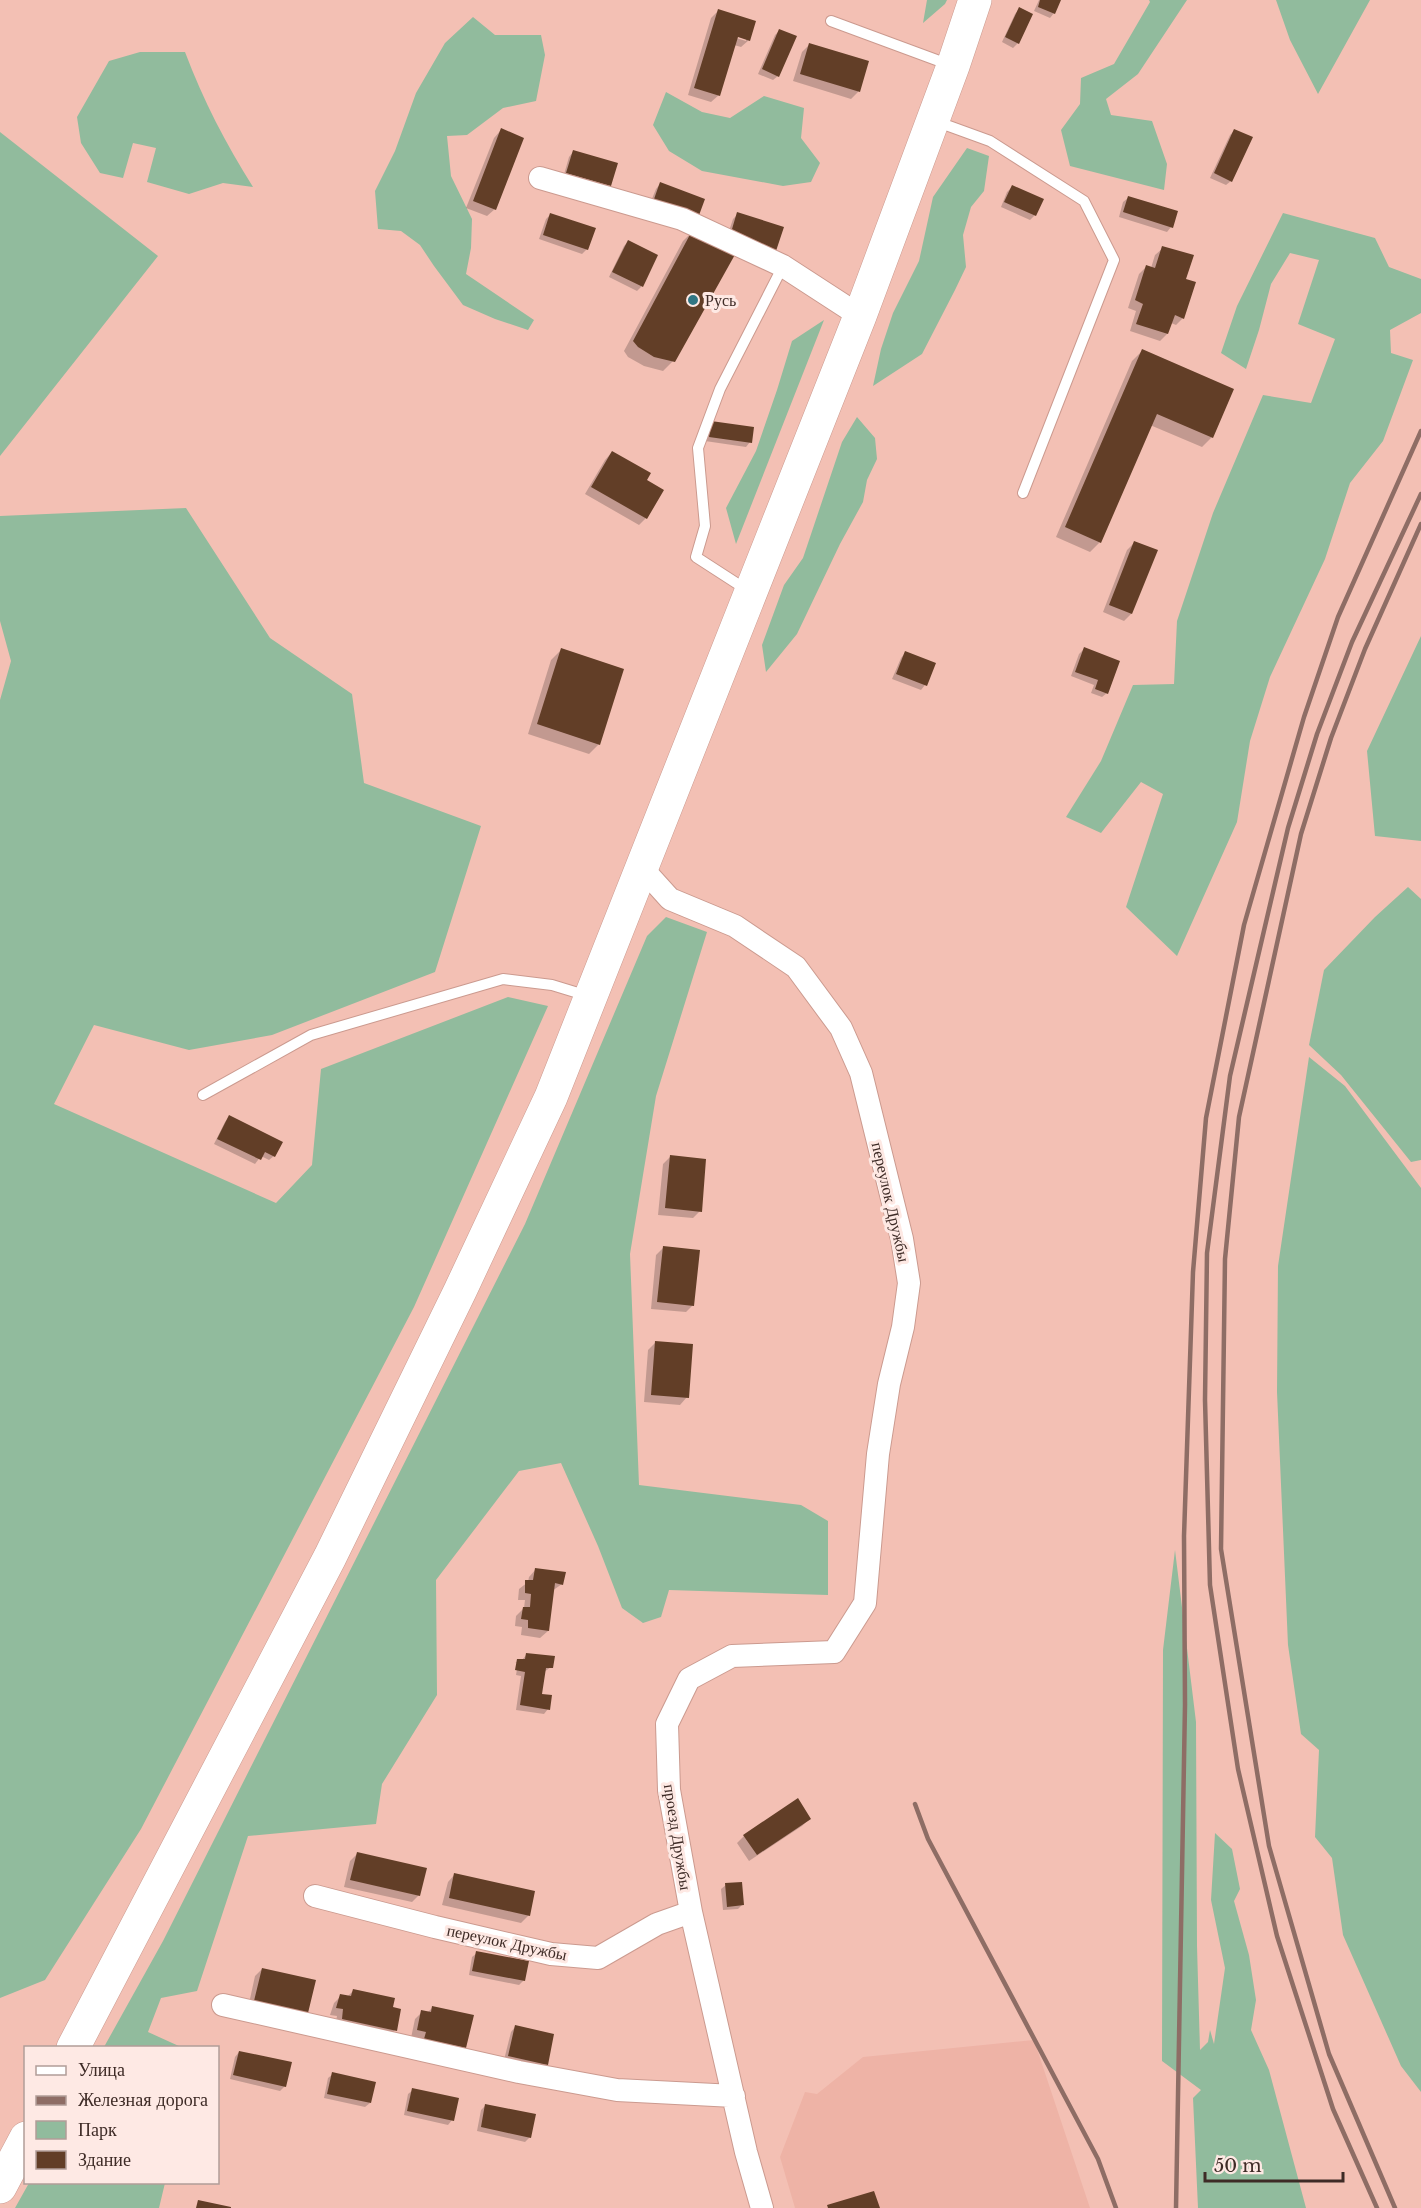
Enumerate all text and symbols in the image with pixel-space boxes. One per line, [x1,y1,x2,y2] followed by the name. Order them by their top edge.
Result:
[705,290,736,310] place label: Русь
[686,293,700,307] marker: Русь
[868,1140,915,1264] street label: переулок Дружбы
[660,1783,696,1892] street label: проезд Дружбы
[445,1920,569,1965] street label: переулок Дружбы
[24,2046,219,2184] legend
[78,2059,125,2081] text: Улица
[78,2089,208,2111] text: Железная дорога
[78,2119,117,2141] text: Парк
[1205,2145,1343,2183] scale bar
[78,2149,131,2171] text: Здание
[1214,2155,1262,2177] text: 50 m

